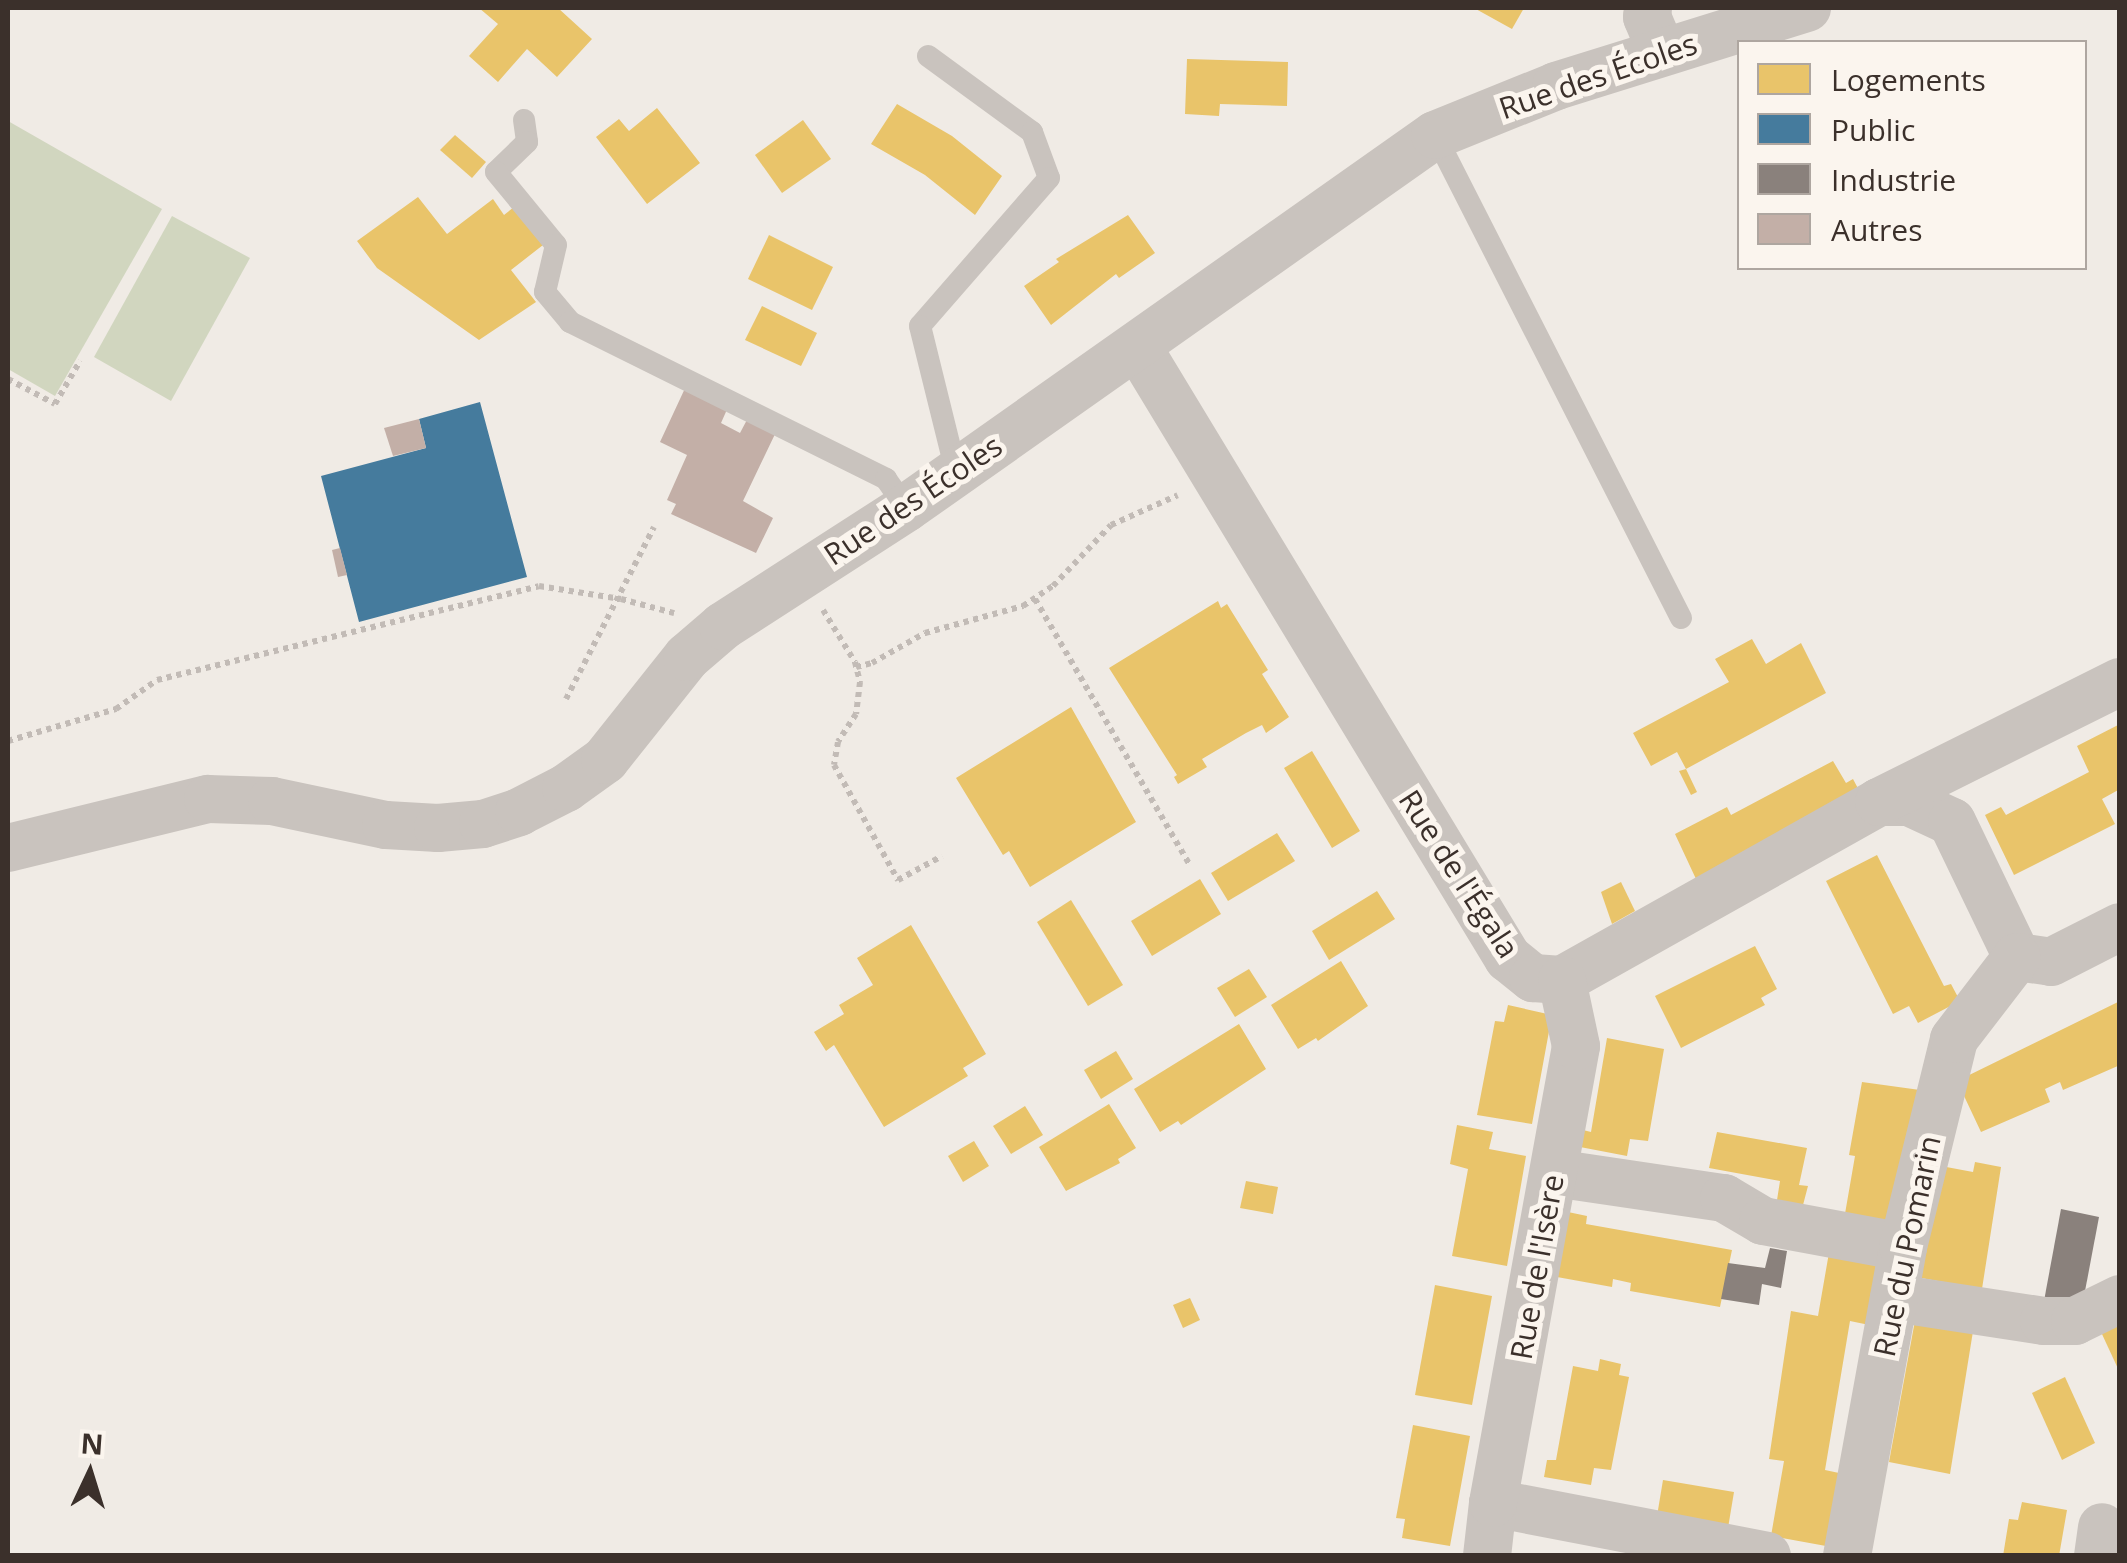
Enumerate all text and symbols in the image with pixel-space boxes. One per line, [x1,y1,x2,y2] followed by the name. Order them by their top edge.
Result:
[1494,25,1702,127] street label: Rue des Écoles
[1737,40,2087,270] legend
[1831,59,1986,100] text: Logements
[1831,109,1915,150] text: Public
[1831,159,1956,200] text: Industrie
[1831,209,1922,250] text: Autres
[817,427,1009,573] street label: Rue des Écoles
[1391,783,1527,965] street label: Rue de l'Égala
[1866,1132,1948,1360] street label: Rue du Pomarin
[1503,1172,1571,1362] street label: Rue de l'Isère
[40,1423,140,1523] north arrow
[79,1423,105,1463] text: N

